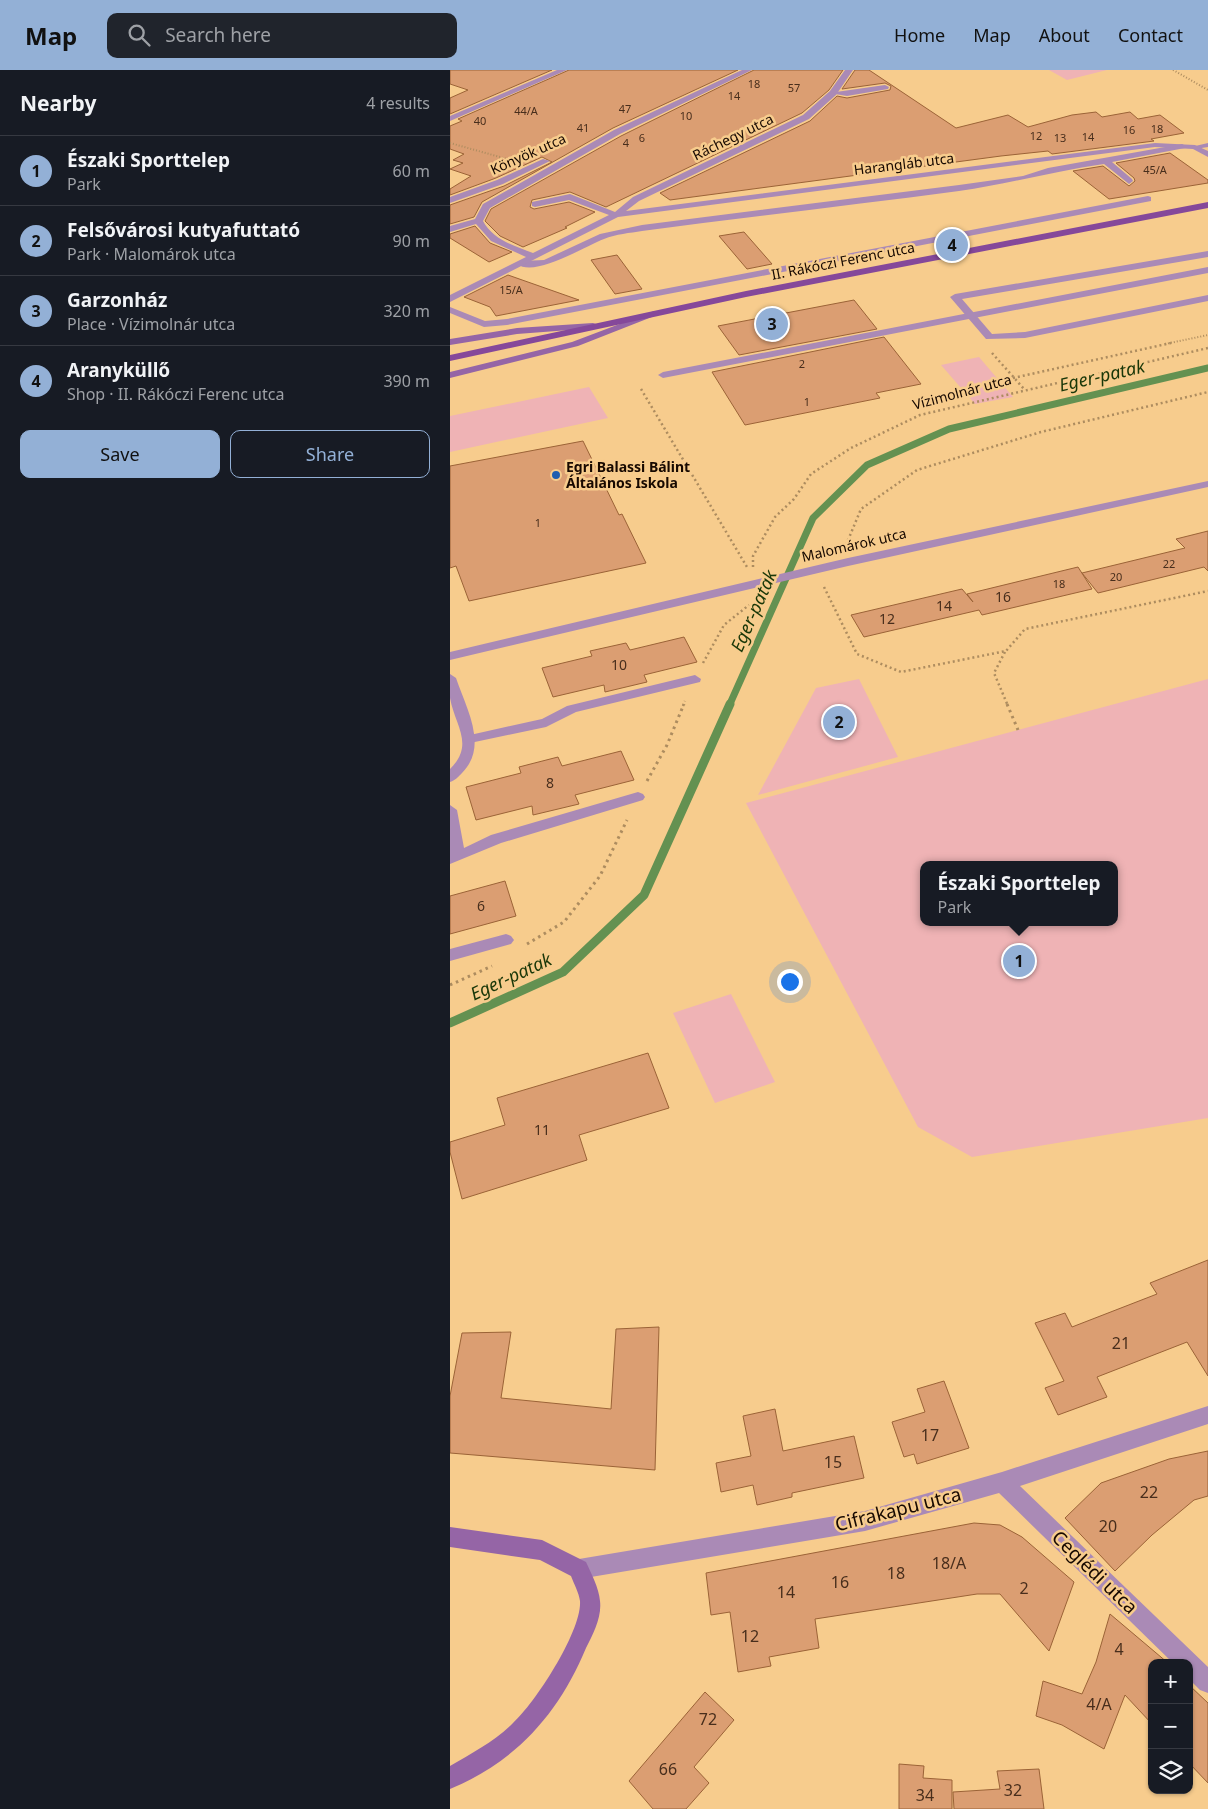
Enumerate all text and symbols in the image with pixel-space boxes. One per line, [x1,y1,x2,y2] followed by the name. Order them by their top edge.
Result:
[107,13,457,58] search box
[25,19,77,52] text: Map
[125,21,153,49] icon: search
[165,22,271,48] text: Search here
[894,23,945,47] text: Home
[973,23,1011,47] text: Map
[1039,23,1090,47] text: About
[1118,23,1183,47] text: Contact
[748,76,760,91] house number: 18
[788,80,800,95] house number: 57
[728,88,741,103] house number: 14
[20,89,96,117] text: Nearby
[366,92,430,114] text: 4 results
[619,101,631,116] house number: 47
[514,103,539,118] house number: 44/A
[680,108,692,123] house number: 10
[689,109,776,164] street label: Ráchegy utca
[474,113,486,128] house number: 40
[577,120,589,135] house number: 41
[1151,121,1163,136] house number: 18
[1123,122,1135,137] house number: 16
[487,128,569,179] street label: Könyök utca
[1030,128,1042,143] house number: 12
[1082,129,1095,144] house number: 14
[639,130,645,145] house number: 6
[1054,130,1066,145] house number: 13
[623,135,630,150] house number: 4
[67,147,230,173] text: Északi Sporttelep
[853,148,955,179] street label: Harangláb utca
[31,160,41,182] text: 1
[393,160,430,182] text: 60 m
[1143,162,1168,177] house number: 45/A
[67,173,101,195] text: Park
[67,217,300,243] text: Felsővárosi kutyafuttató
[936,226,968,264] pin: 4
[31,230,41,252] text: 2
[393,230,430,252] text: 90 m
[770,237,916,284] street label: II. Rákóczi Ferenc utca
[67,243,236,265] text: Park · Malomárok utca
[499,282,524,297] house number: 15/A
[67,287,167,313] text: Garzonház
[31,300,41,322] text: 3
[383,300,430,322] text: 320 m
[756,305,788,343] pin: 3
[67,313,235,335] text: Place · Vízimolnár utca
[1057,353,1148,397] water label: Eger-patak
[799,356,805,371] house number: 2
[67,357,170,383] text: Aranyküllő
[910,369,1013,414] street label: Vízimolnár utca
[31,370,41,392] text: 4
[383,370,430,392] text: 390 m
[67,383,284,405] text: Shop · II. Rákóczi Ferenc utca
[804,394,810,409] house number: 1
[20,430,220,478] button: Save
[230,430,430,478] button: Share
[566,457,690,492] place label: Egri Balassi Bálint Általános Iskola
[550,469,562,481] marker: Egri Balassi Bálint Általános Iskola
[535,515,541,530] house number: 1
[800,523,908,566] street label: Malomárok utca
[1163,556,1175,571] house number: 22
[724,565,782,655] water label: Eger-patak
[1110,569,1122,584] house number: 20
[1053,576,1065,591] house number: 18
[995,587,1011,606] house number: 16
[936,596,952,615] house number: 14
[879,609,895,628] house number: 12
[611,655,627,674] house number: 10
[823,703,855,741] pin: 2
[546,773,554,792] house number: 8
[920,861,1118,926] popup
[937,870,1101,896] text: Északi Sporttelep
[477,896,485,915] house number: 6
[937,896,971,918] text: Park
[1003,942,1035,980] pin: 1
[466,946,556,1005] water label: Eger-patak
[777,969,803,995] your location
[534,1120,550,1139] house number: 11
[1112,1332,1130,1354] house number: 21
[921,1424,939,1446] house number: 17
[824,1451,842,1473] house number: 15
[832,1481,964,1537] street label: Cifrakapu utca
[1140,1481,1158,1503] house number: 22
[1099,1515,1117,1537] house number: 20
[1046,1524,1144,1620] street label: Ceglédi utca
[932,1552,967,1574] house number: 18/A
[887,1562,905,1584] house number: 18
[831,1571,849,1593] house number: 16
[1019,1577,1029,1599] house number: 2
[777,1581,795,1603] house number: 14
[741,1625,759,1647] house number: 12
[1114,1638,1124,1660] house number: 4
[1148,1659,1193,1794] map controls
[1148,1659,1193,1704] button: +
[1086,1693,1112,1715] house number: 4/A
[1148,1704,1193,1749] button: −
[699,1708,717,1730] house number: 72
[1148,1749,1193,1794] button: layers
[659,1758,677,1780] house number: 66
[1004,1779,1022,1801] house number: 32
[916,1784,934,1806] house number: 34

